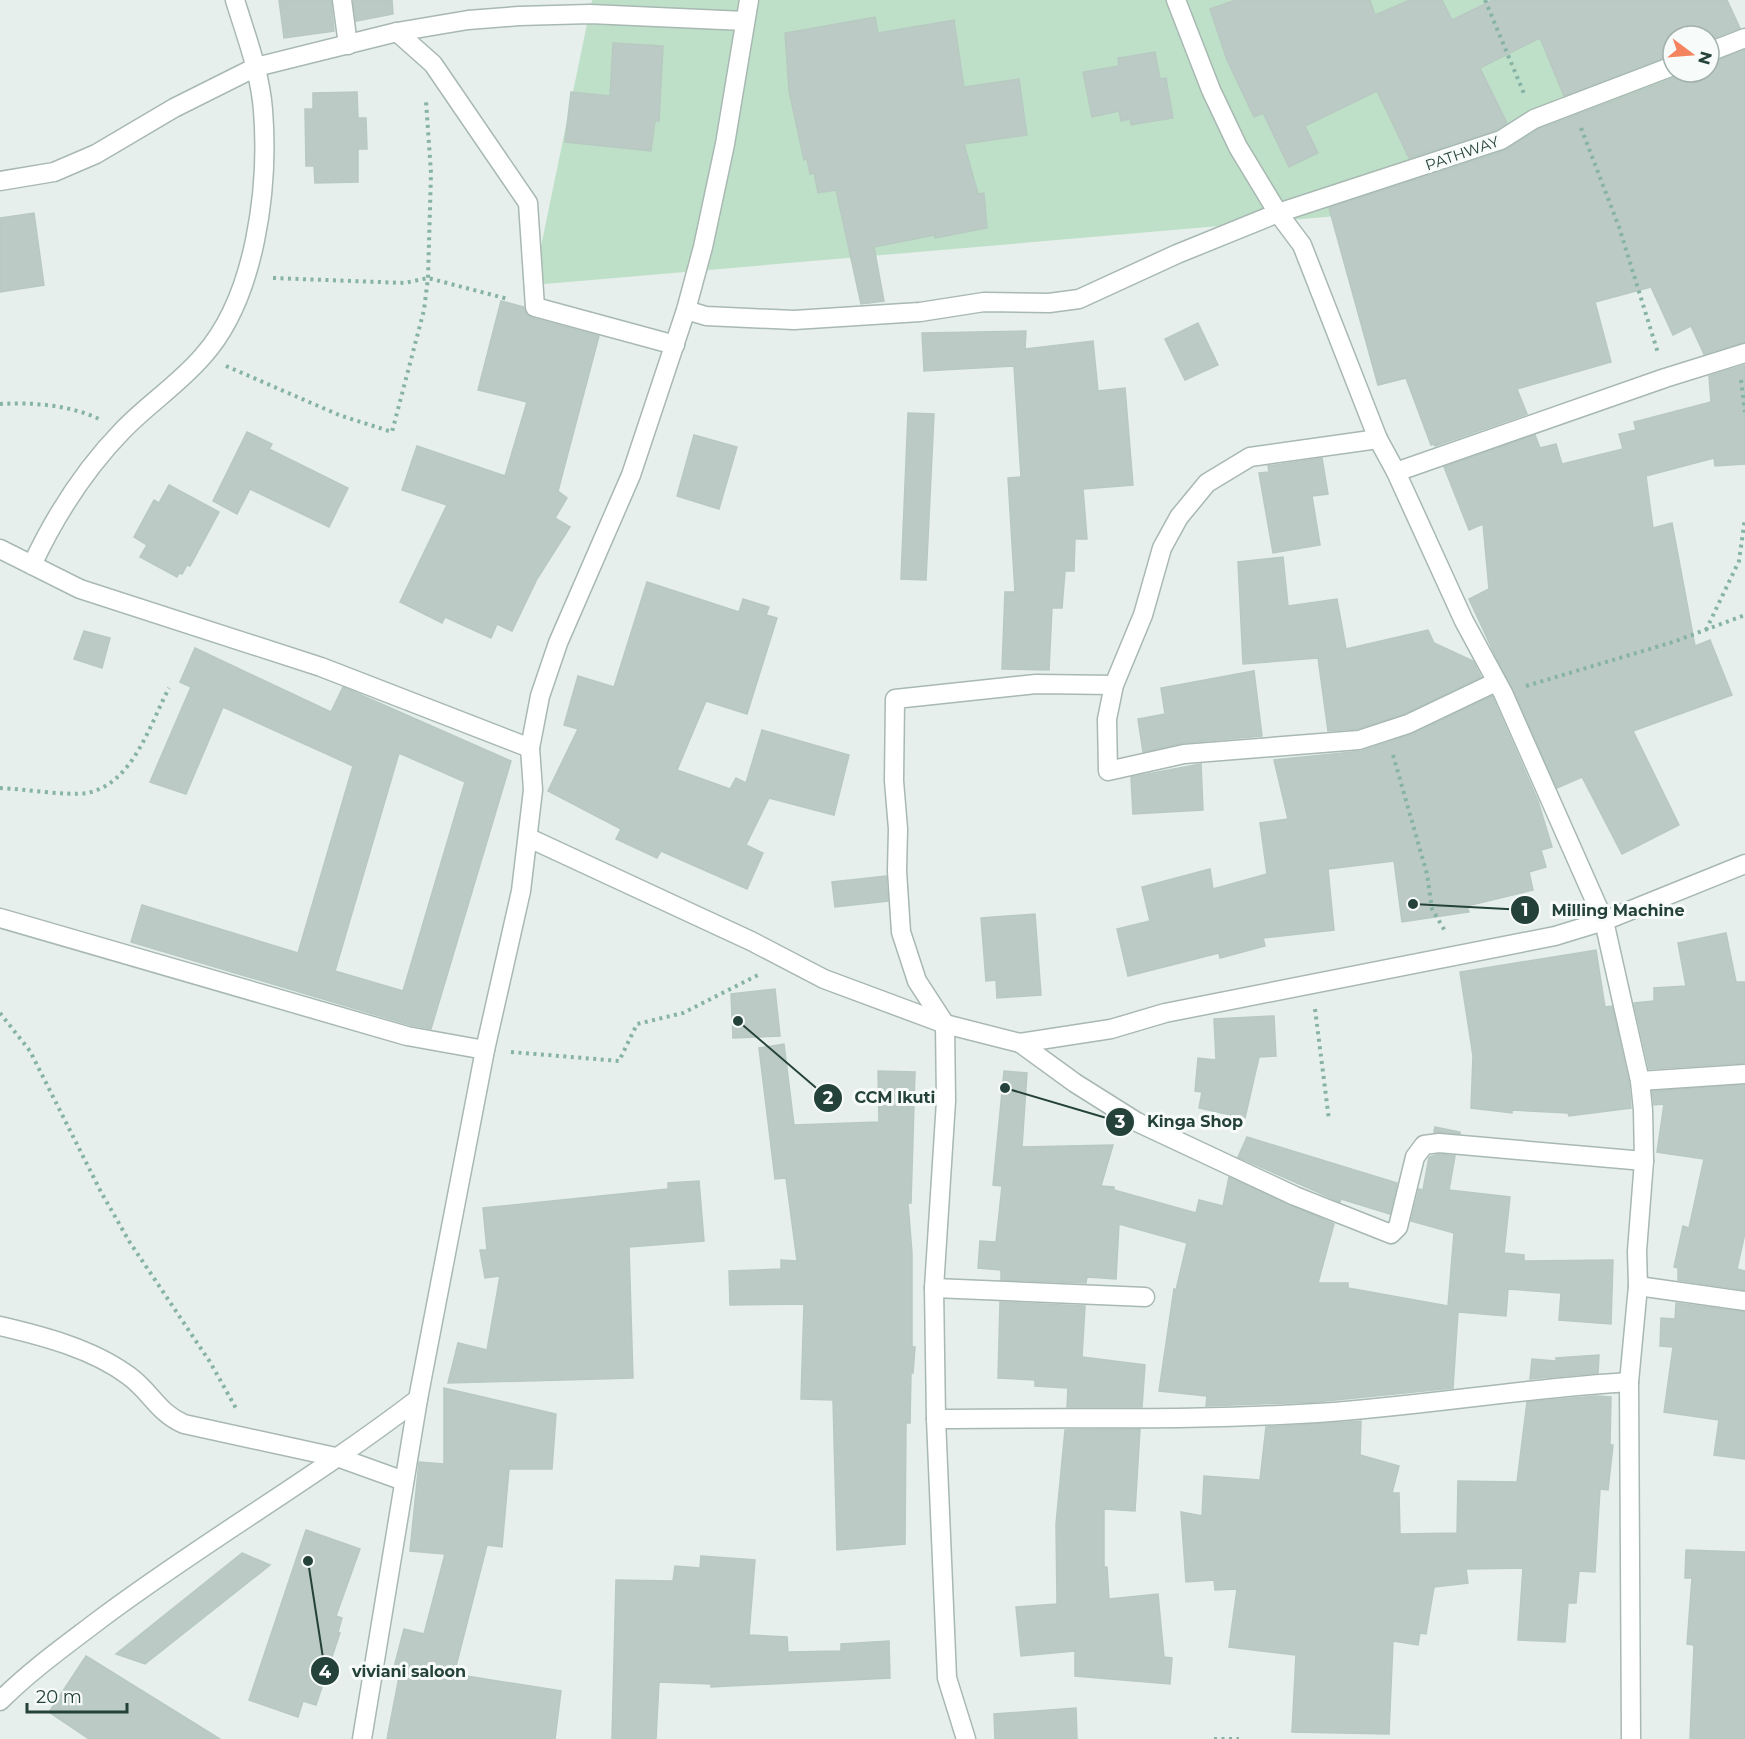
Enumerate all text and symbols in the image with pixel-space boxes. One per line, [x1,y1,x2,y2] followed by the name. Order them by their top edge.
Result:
[1661,24,1721,84] north arrow
[1694,49,1716,67] text: N
[1423,131,1502,174] street label: PATHWAY
[1510,893,1697,927] callout: Milling Machine
[1521,899,1529,921] text: 1
[1551,901,1685,920] text: Milling Machine
[813,1081,948,1115] callout: CCM Ikuti
[823,1087,834,1109] text: 2
[855,1088,935,1107] text: CCM Ikuti
[1105,1105,1255,1139] callout: Kinga Shop
[1114,1111,1126,1133] text: 3
[1147,1112,1243,1131] text: Kinga Shop
[310,1654,478,1688] callout: viviani saloon
[319,1661,332,1683] text: 4
[351,1662,466,1681] text: viviani saloon
[27,1676,128,1714] scale bar
[36,1686,82,1708] text: 20 m

